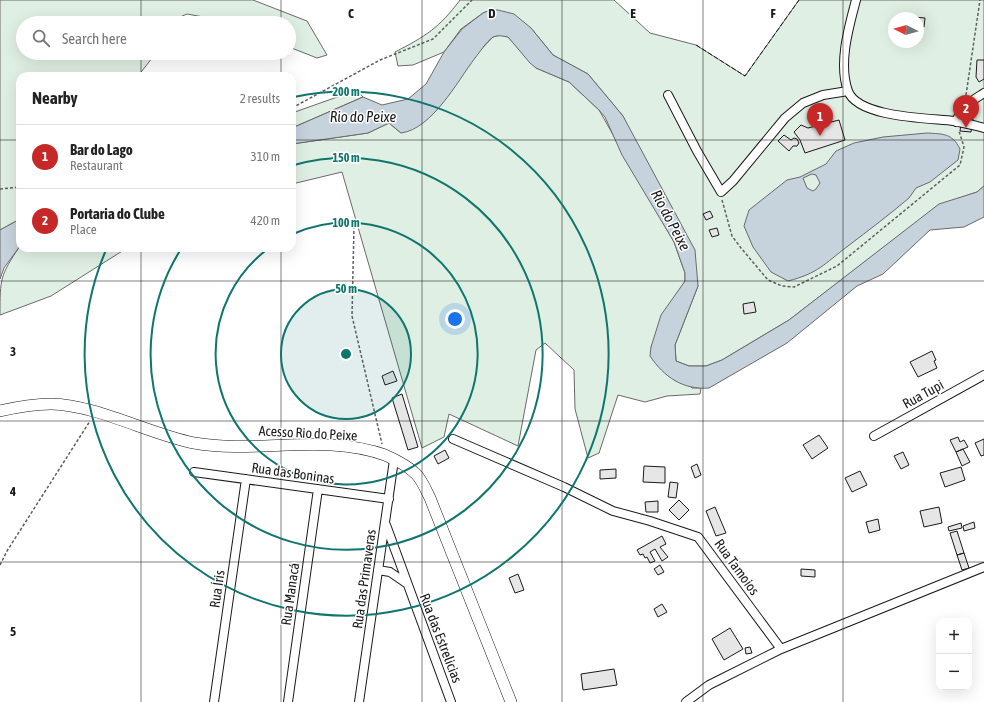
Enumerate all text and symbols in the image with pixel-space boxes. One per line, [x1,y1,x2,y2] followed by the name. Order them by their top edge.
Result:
[348,6,354,21] text: C
[488,6,496,21] text: D
[630,6,636,21] text: E
[770,6,776,21] text: F
[888,12,924,48] north arrow
[16,16,296,60] search box
[30,27,52,49] icon: search
[62,30,127,47] text: Search here
[332,85,360,99] text: 200 m
[32,88,78,108] text: Nearby
[240,91,280,106] text: 2 results
[953,95,979,128] pin: 2
[807,103,833,136] pin: 1
[330,108,396,125] water label: Rio do Peixe
[70,141,133,158] text: Bar do Lago
[42,149,48,164] text: 1
[251,149,280,164] text: 310 m
[332,151,360,165] text: 150 m
[70,158,123,173] text: Restaurant
[648,187,694,253] water label: Rio do Peixe
[70,205,165,222] text: Portaria do Clube
[42,213,48,228] text: 2
[251,213,280,228] text: 420 m
[332,216,360,230] text: 100 m
[70,222,97,237] text: Place
[335,282,357,296] text: 50 m
[445,309,465,329] your location
[10,344,16,359] text: 3
[339,347,353,361] centre of rings
[900,376,946,412] street label: Rua Tupi
[258,422,358,444] street label: Acesso Rio do Peixe
[250,459,336,487] street label: Rua das Boninas
[9,484,16,499] text: 4
[349,528,379,630] street label: Rua das Primaveras
[711,536,763,598] street label: Rua Tamoios
[278,562,302,626] street label: Rua Manacá
[206,569,228,609] street label: Rua Íris
[417,591,465,685] street label: Rua das Estrelicias
[936,618,972,690] map controls
[936,618,972,654] button: +
[10,624,16,639] text: 5
[936,654,972,690] button: −

